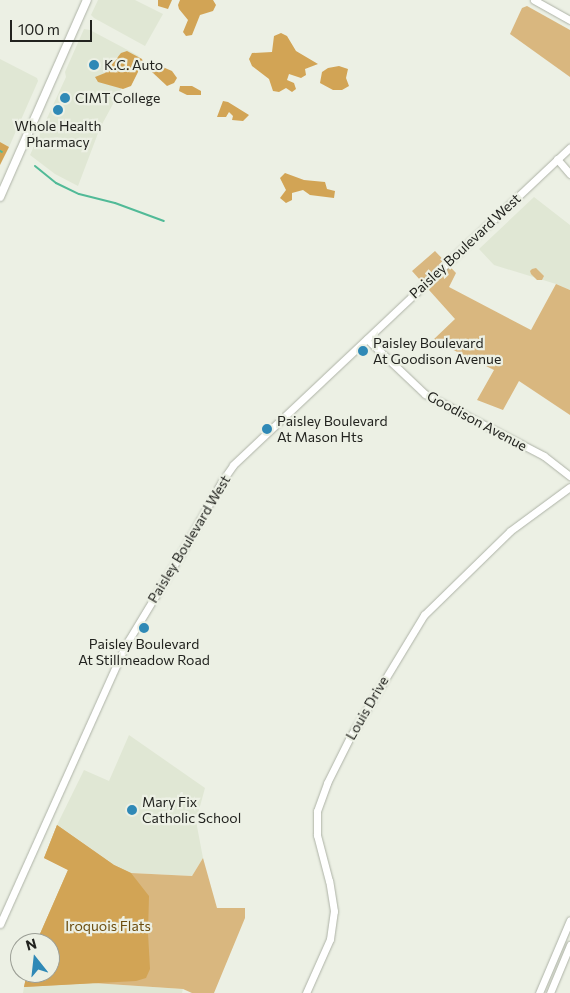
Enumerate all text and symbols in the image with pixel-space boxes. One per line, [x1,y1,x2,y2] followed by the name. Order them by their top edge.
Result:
[12,10,95,42] scale bar
[18,20,60,38] text: 100 m
[104,57,163,73] place label: K.C. Auto
[88,59,100,71] marker: K.C. Auto
[75,90,160,106] place label: CIMT College
[59,92,71,104] marker: CIMT College
[52,104,64,116] marker: Whole Health Pharmacy
[15,118,101,150] place label: Whole Health Pharmacy
[406,190,524,302] street label: Paisley Boulevard West
[373,335,501,368] place label: Paisley Boulevard At Goodison Avenue
[357,345,369,357] marker: Paisley Boulevard At Goodison Avenue
[424,388,530,454] street label: Goodison Avenue
[277,413,388,446] place label: Paisley Boulevard At Mason Hts
[261,423,273,435] marker: Paisley Boulevard At Mason Hts
[144,472,234,606] street label: Paisley Boulevard West
[138,622,150,634] marker: Paisley Boulevard At Stillmeadow Road
[78,636,210,669] place label: Paisley Boulevard At Stillmeadow Road
[342,673,392,743] street label: Louis Drive
[142,794,241,826] place label: Mary Fix Catholic School
[126,804,138,816] marker: Mary Fix Catholic School
[65,918,151,934] park label: Iroquois Flats
[10,933,60,983] north arrow
[24,934,38,954] text: N

